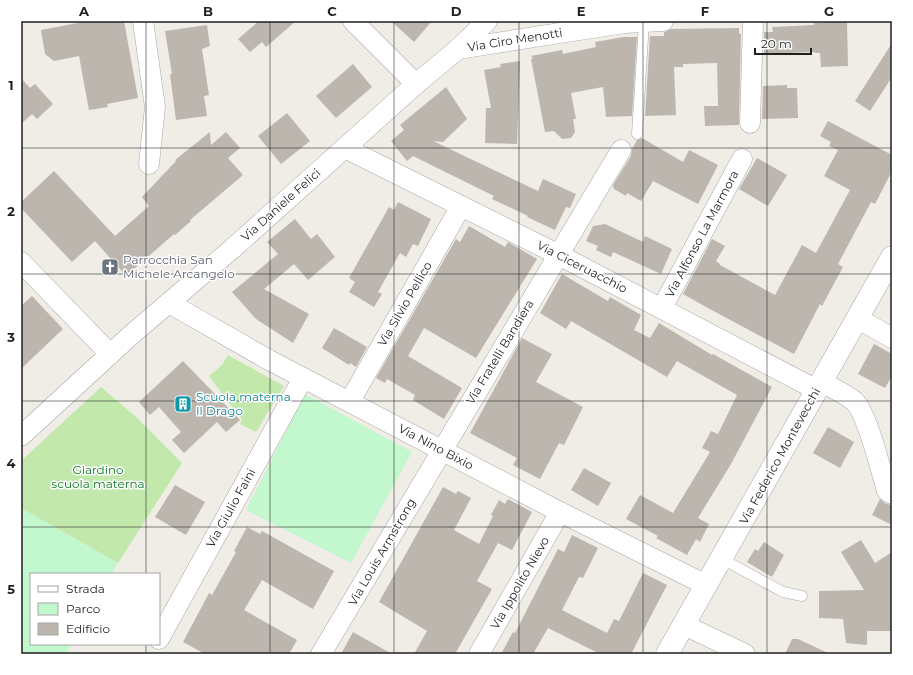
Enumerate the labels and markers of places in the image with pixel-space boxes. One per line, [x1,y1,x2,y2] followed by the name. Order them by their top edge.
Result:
[123,252,235,281] place label: Parrocchia San Michele Arcangelo
[100,257,120,277] church icon: Parrocchia San Michele Arcangelo
[196,389,291,418] place label: Scuola materna Il Drago
[173,394,193,414] building icon: Scuola materna Il Drago

